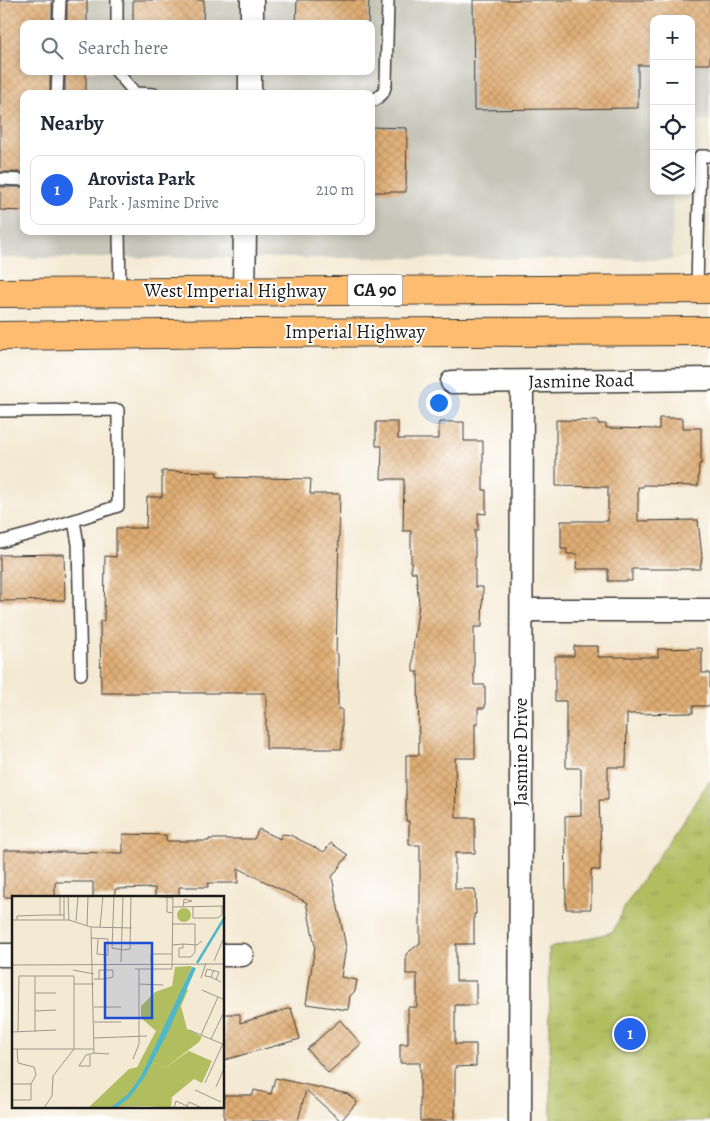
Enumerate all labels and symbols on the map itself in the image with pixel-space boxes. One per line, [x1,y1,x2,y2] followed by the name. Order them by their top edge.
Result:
[348,274,402,306] road number: CA 90
[143,278,327,304] street label: West Imperial Highway
[285,319,425,345] street label: Imperial Highway
[528,367,635,395] street label: Jasmine Road
[426,390,452,416] your location
[508,698,534,806] street label: Jasmine Drive
[12,896,225,1108] inset map
[614,1015,646,1053] pin: 1

